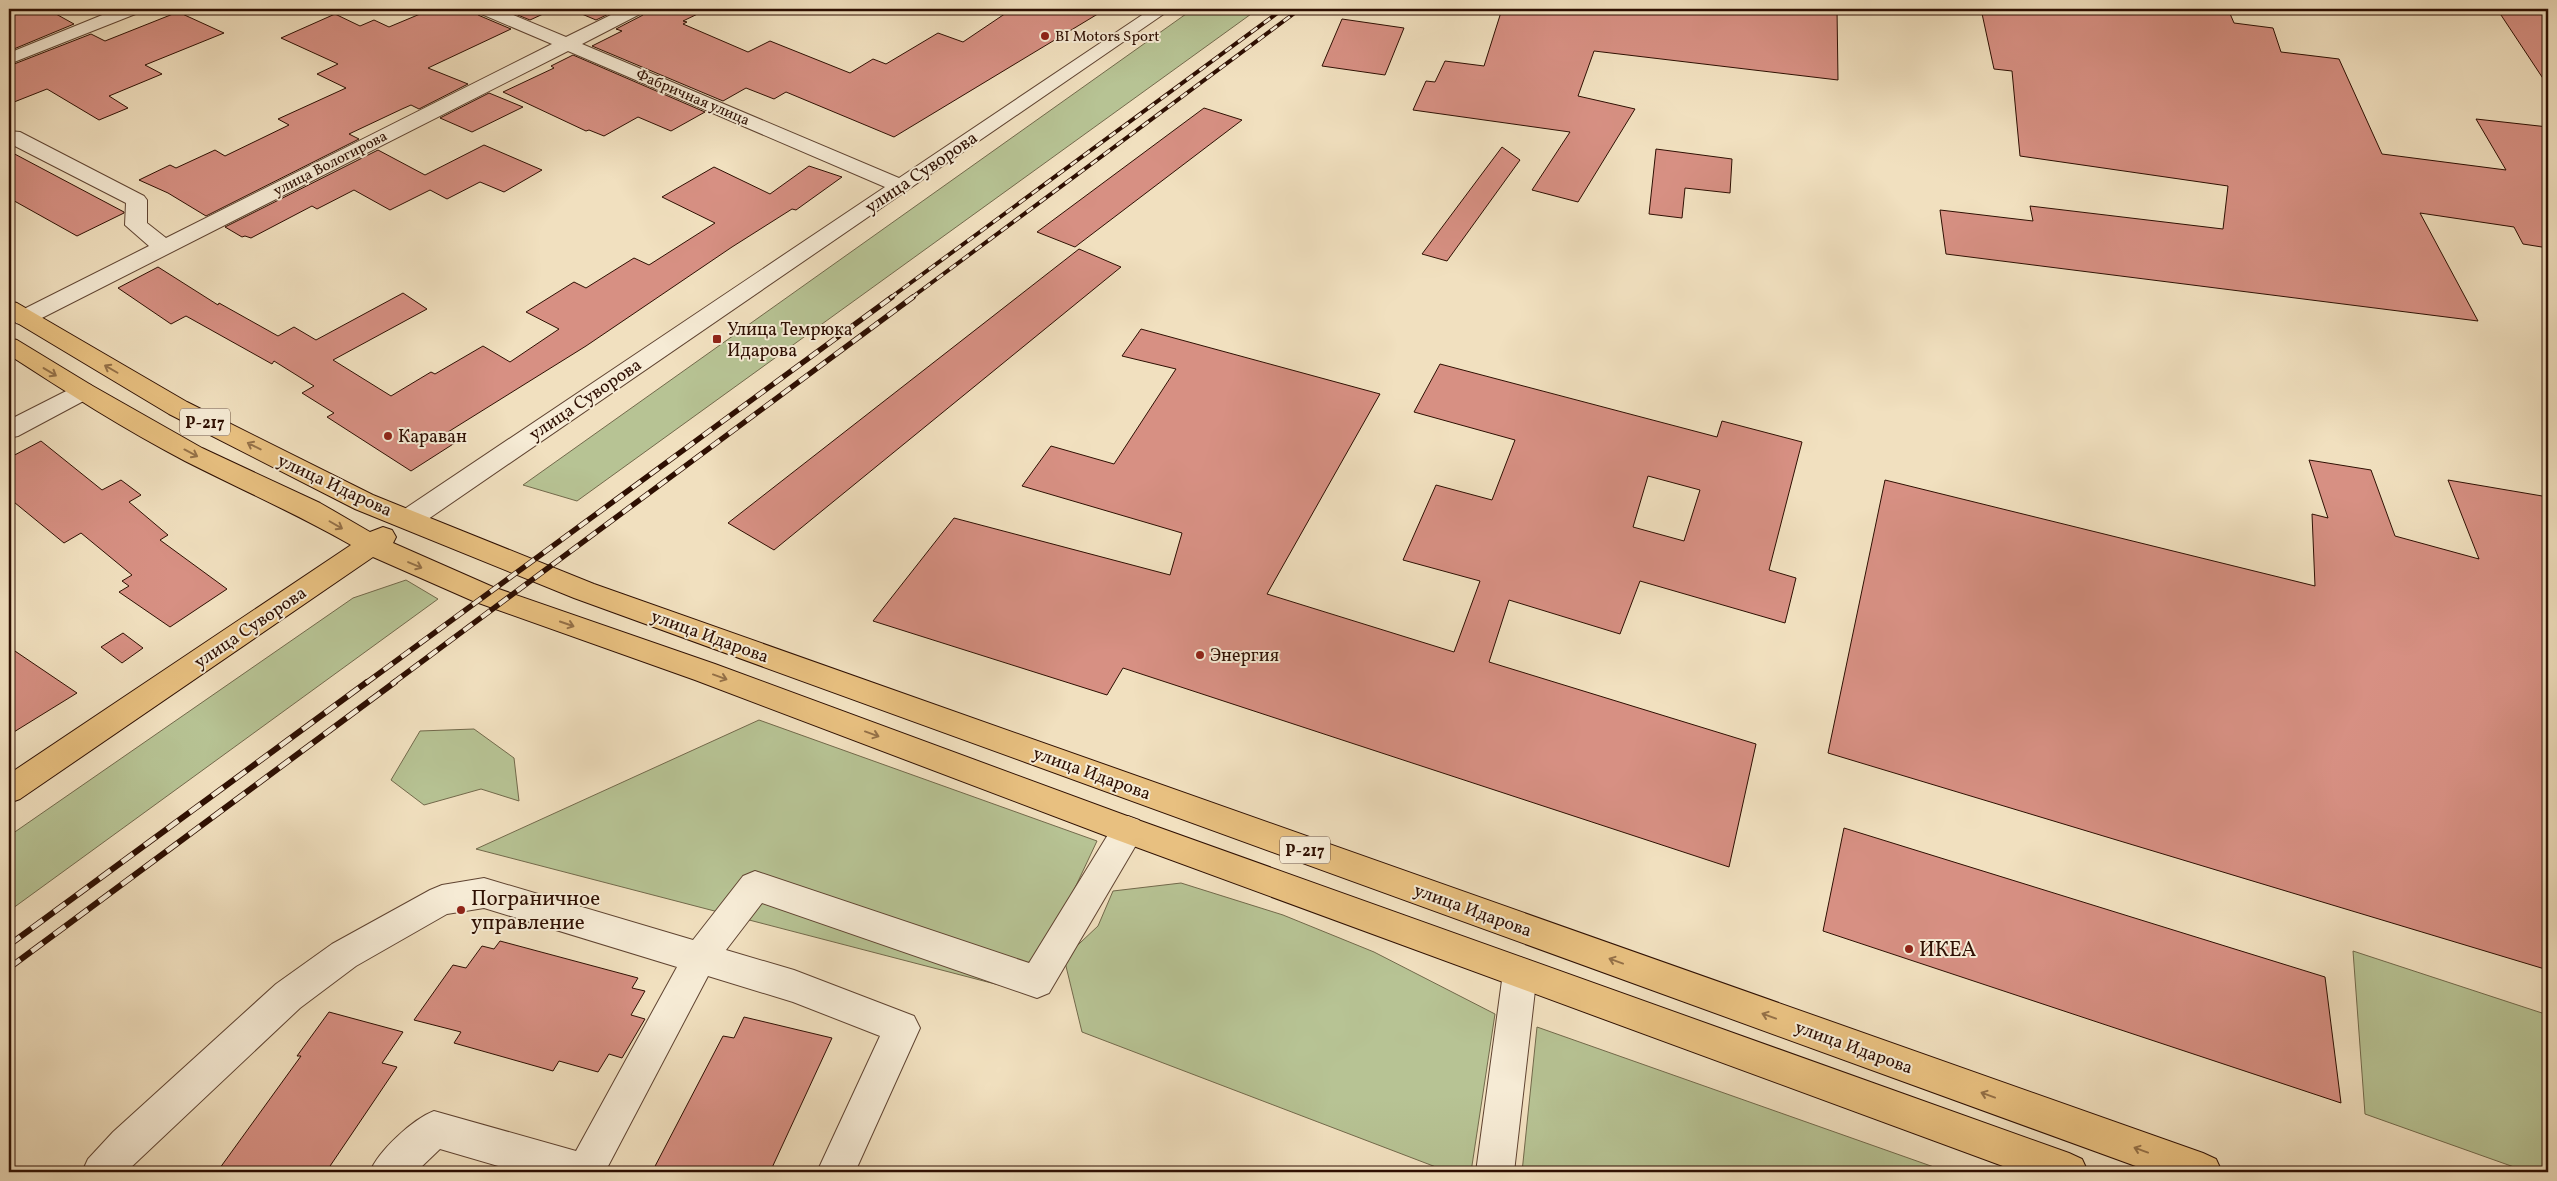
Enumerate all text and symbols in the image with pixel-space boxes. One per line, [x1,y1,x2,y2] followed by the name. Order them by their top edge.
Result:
[1055,27,1160,48] place label: BI Motors Sport
[1039,30,1051,42] marker: BI Motors Sport
[632,65,753,132] street label: Фабричная улица
[270,126,391,202] street label: улица Вологирова
[860,126,983,220] street label: улица Суворова
[727,318,853,364] place label: Улица Темрюка Идарова
[711,333,723,345] marker: Улица Темрюка Идарова
[524,353,647,447] street label: улица Суворова
[104,364,119,374] one-way arrow
[42,367,56,377] one-way arrow
[180,408,230,436] road number: Р-217
[398,425,467,450] place label: Караван
[382,430,394,442] marker: Караван
[247,441,262,450] one-way arrow
[183,448,197,458] one-way arrow
[273,449,396,524] street label: улица Идарова
[328,521,343,531] one-way arrow
[407,560,422,570] one-way arrow
[189,581,312,675] street label: улица Суворова
[647,604,772,670] street label: улица Идарова
[558,620,574,629] one-way arrow
[1210,644,1279,669] place label: Энергия
[1194,649,1206,661] marker: Энергия
[712,673,727,682] one-way arrow
[864,730,880,739] one-way arrow
[1029,741,1154,807] street label: улица Идарова
[1280,836,1330,864] road number: Р-217
[1410,878,1535,944] street label: улица Идарова
[471,885,600,938] place label: Пограничное управление
[455,904,467,916] marker: Пограничное управление
[1919,936,1976,965] place label: ИКЕА
[1903,943,1915,955] marker: ИКЕА
[1609,956,1625,966] one-way arrow
[1762,1011,1778,1020] one-way arrow
[1791,1015,1916,1081] street label: улица Идарова
[1981,1090,1996,1099] one-way arrow
[2134,1145,2149,1154] one-way arrow

